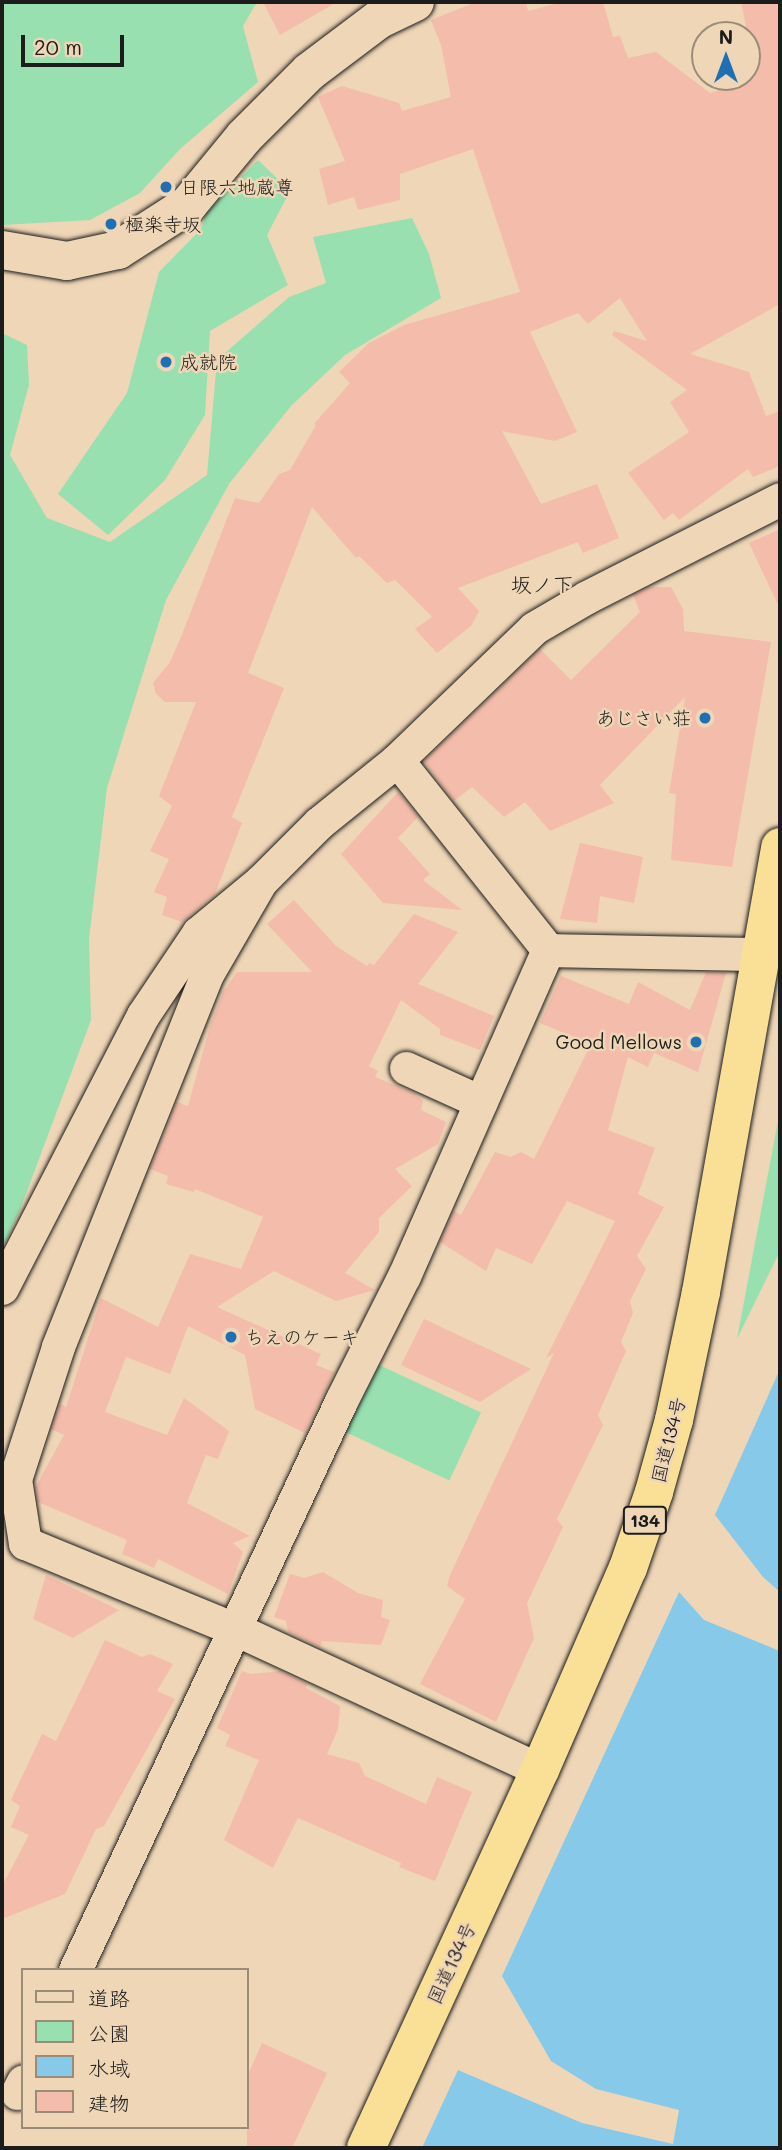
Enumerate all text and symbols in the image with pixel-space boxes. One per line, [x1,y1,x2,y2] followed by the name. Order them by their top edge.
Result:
[24,21,128,65] scale bar
[691,21,761,91] north arrow
[719,24,733,49] text: N
[34,33,82,60] text: 20 m
[180,176,294,198] place label: 日限六地蔵尊
[158,179,174,195] marker: 日限六地蔵尊
[125,213,201,235] place label: 極楽寺坂
[103,216,119,232] marker: 極楽寺坂
[180,351,237,373] place label: 成就院
[158,354,174,370] marker: 成就院
[511,571,573,597] district label: 坂ノ下
[596,707,691,729] place label: あじさい荘
[697,710,713,726] marker: あじさい荘
[556,1031,682,1053] place label: Good Mellows
[688,1034,704,1050] marker: Good Mellows
[245,1326,359,1348] place label: ちえのケーキ
[223,1329,239,1345] marker: ちえのケーキ
[646,1395,690,1485] street label: 国道134号
[622,1506,668,1534] road number: 134
[422,1918,480,2008] street label: 国道134号
[21,1968,248,2129] legend
[88,1984,130,2011] text: 道路
[88,2019,130,2046] text: 公園
[88,2054,130,2081] text: 水域
[88,2089,130,2116] text: 建物

